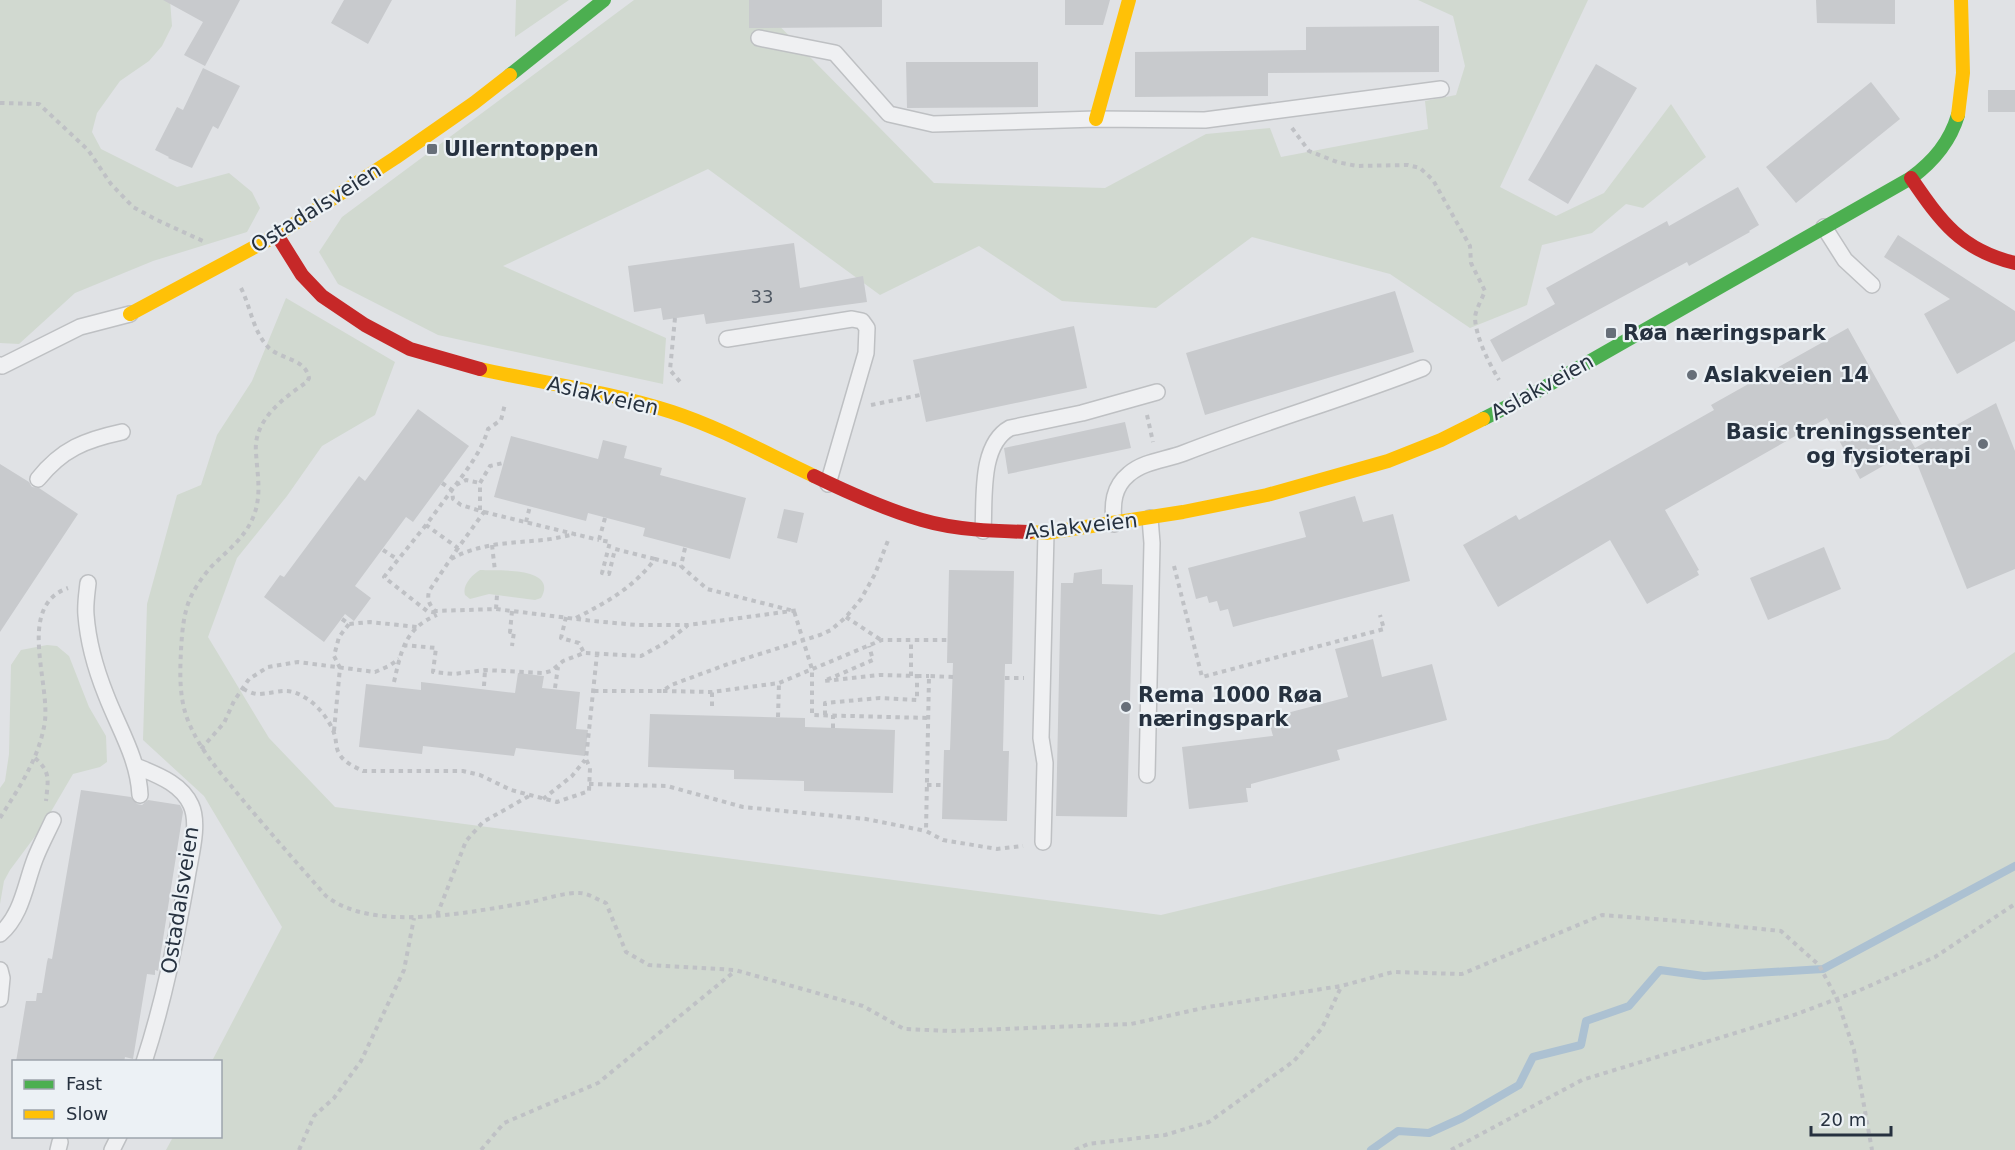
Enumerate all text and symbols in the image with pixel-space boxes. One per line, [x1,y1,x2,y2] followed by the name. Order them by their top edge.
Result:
[444,137,599,161] place label: Ullerntoppen
[425,142,439,156] marker: Ullerntoppen
[246,158,386,258] street label: Ostadalsveien
[751,286,773,307] house number: 33
[1623,321,1827,345] place label: Røa næringspark
[1604,326,1618,340] marker: Røa næringspark
[1487,349,1597,425] street label: Aslakveien
[1704,363,1869,387] place label: Aslakveien 14
[1685,368,1699,382] marker: Aslakveien 14
[545,372,661,420] street label: Aslakveien
[1726,420,1972,468] place label: Basic treningssenter og fysioterapi
[1976,437,1990,451] marker: Basic treningssenter og fysioterapi
[1023,508,1139,544] street label: Aslakveien
[1138,683,1322,731] place label: Rema 1000 Røa næringspark
[1119,700,1133,714] marker: Rema 1000 Røa næringspark
[156,825,204,975] street label: Ostadalsveien
[12,1060,222,1138] legend
[66,1073,102,1094] text: Fast
[1811,1099,1890,1137] scale bar
[66,1103,108,1124] text: Slow
[1820,1109,1866,1130] text: 20 m

